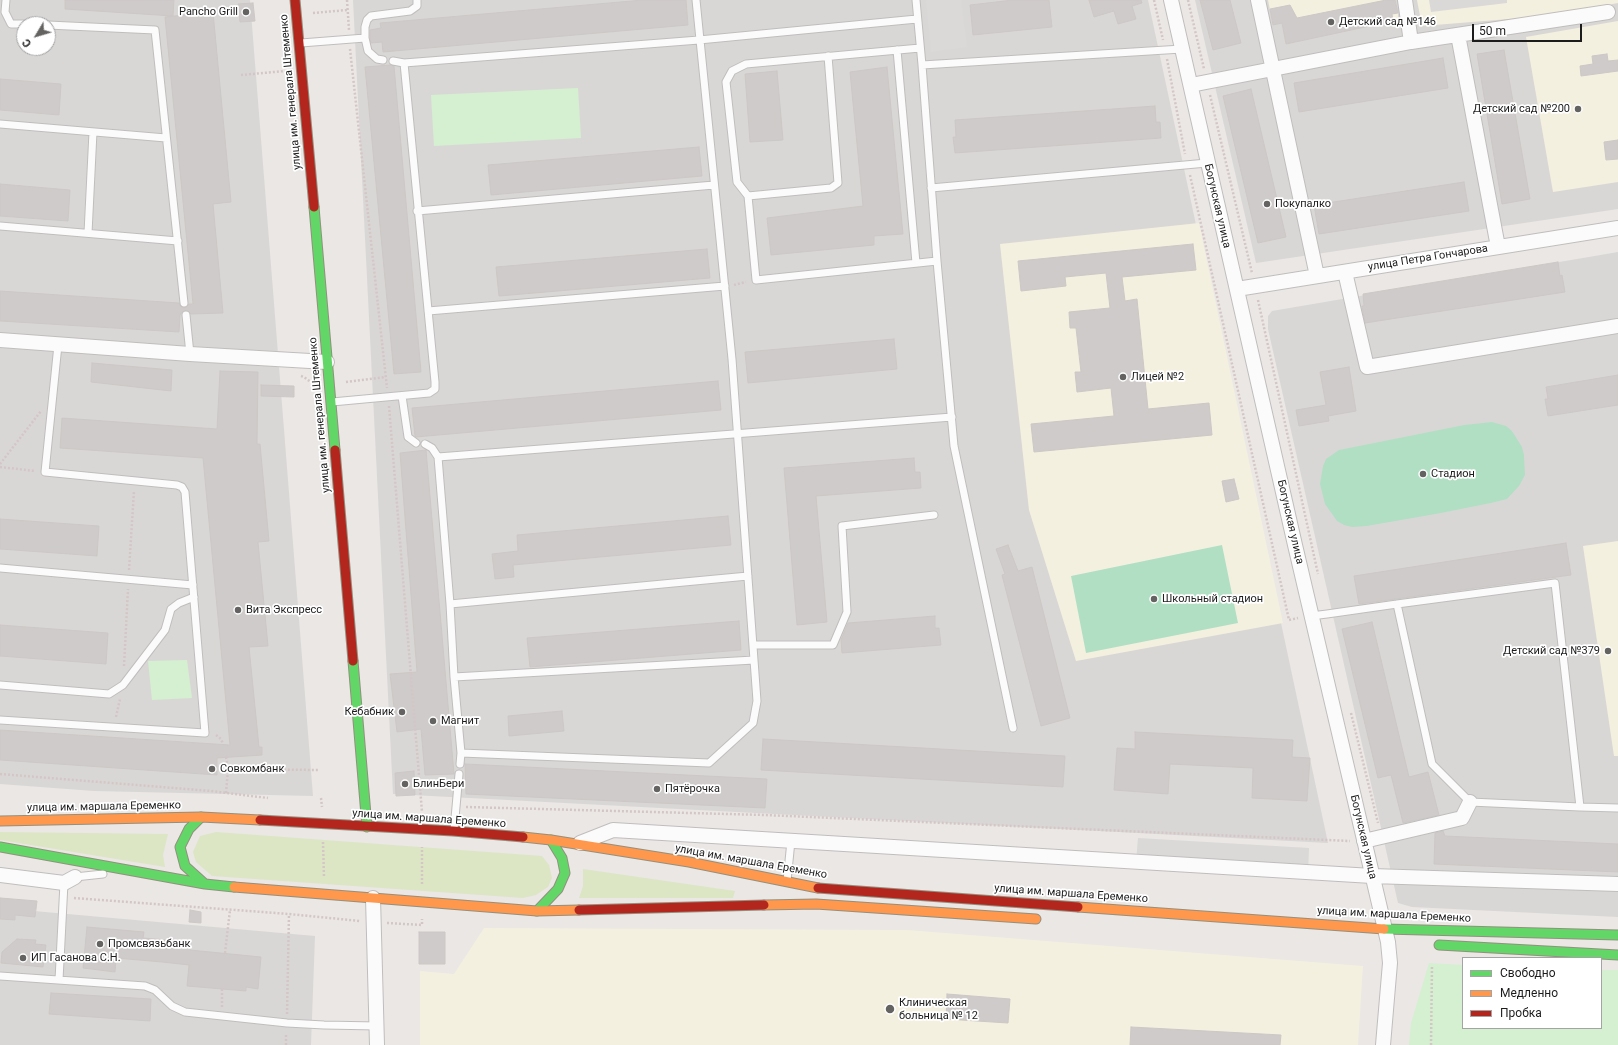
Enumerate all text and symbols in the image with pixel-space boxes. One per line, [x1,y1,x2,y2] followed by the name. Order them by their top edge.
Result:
[179,5,238,19] place label: Pancho Grill
[241,7,251,17] marker: Pancho Grill
[278,14,304,170] street label: улица им. генерала Штеменко
[1339,15,1436,29] place label: Детский сад №146
[16,16,56,56] north arrow
[1474,16,1584,42] scale bar
[1326,17,1336,27] marker: Детский сад №146
[1479,24,1506,38] text: 50 m
[20,36,34,50] text: С
[1473,102,1570,116] place label: Детский сад №200
[1573,104,1583,114] marker: Детский сад №200
[1201,163,1233,249] street label: Богунская улица
[1275,197,1331,211] place label: Покупалко
[1262,199,1272,209] marker: Покупалко
[1367,242,1489,274] street label: улица Петра Гончарова
[307,337,333,493] street label: улица им. генерала Штеменко
[1131,370,1184,384] place label: Лицей №2
[1118,372,1128,382] marker: Лицей №2
[1431,467,1475,481] place label: Стадион
[1418,469,1428,479] marker: Стадион
[1274,479,1306,565] street label: Богунская улица
[1162,592,1263,606] place label: Школьный стадион
[1149,594,1159,604] marker: Школьный стадион
[246,603,322,617] place label: Вита Экспресс
[233,605,243,615] marker: Вита Экспресс
[1503,644,1600,658] place label: Детский сад №379
[1603,646,1613,656] marker: Детский сад №379
[345,705,394,719] place label: Кебабник
[397,707,407,717] marker: Кебабник
[441,714,479,728] place label: Магнит
[428,716,438,726] marker: Магнит
[220,762,284,776] place label: Совкомбанк
[207,764,217,774] marker: Совкомбанк
[413,777,464,791] place label: БлинБери
[400,779,410,789] marker: БлинБери
[665,782,720,796] place label: Пятёрочка
[652,784,662,794] marker: Пятёрочка
[1347,794,1379,880] street label: Богунская улица
[27,799,181,815] street label: улица им. маршала Еременко
[352,807,506,831] street label: улица им. маршала Еременко
[674,842,828,882] street label: улица им. маршала Еременко
[994,882,1148,906] street label: улица им. маршала Еременко
[1317,904,1471,926] street label: улица им. маршала Еременко
[108,937,190,951] place label: Промсвязьбанк
[95,939,105,949] marker: Промсвязьбанк
[31,951,121,965] place label: ИП Гасанова С.Н.
[18,953,28,963] marker: ИП Гасанова С.Н.
[1462,957,1602,1029] legend
[1500,966,1556,980] text: Свободно
[1500,986,1558,1000] text: Медленно
[899,996,978,1022] place label: Клиническая больница № 12
[884,1003,896,1015] marker: Клиническая больница № 12
[1500,1006,1542,1020] text: Пробка

